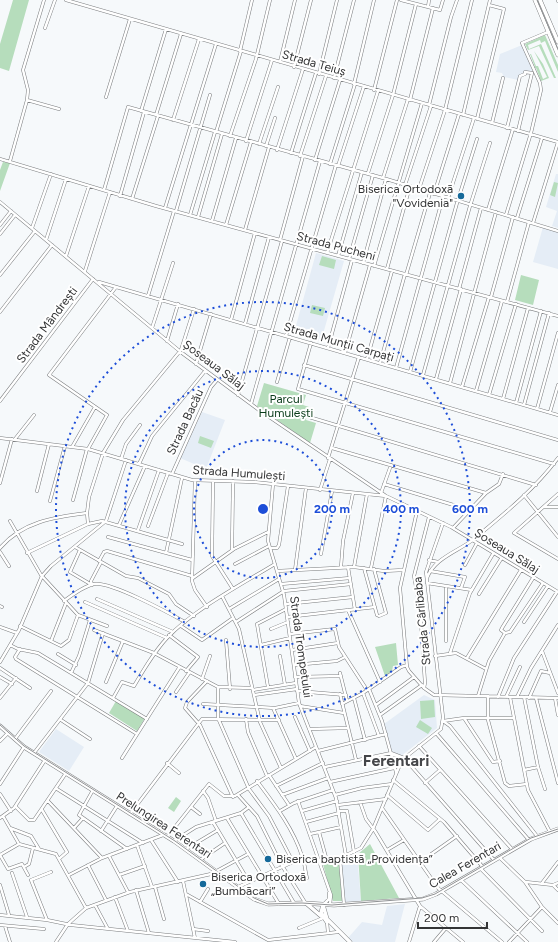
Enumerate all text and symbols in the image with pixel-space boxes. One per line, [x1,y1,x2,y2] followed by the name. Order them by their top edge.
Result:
[280,47,348,79] street label: Strada Teiuș
[358,182,453,210] place label: Biserica Ortodoxă "Vovidenia"
[456,191,466,201] marker: Biserica Ortodoxă "Vovidenia"
[295,229,377,263] street label: Strada Pucheni
[14,284,80,366] street label: Strada Mândrești
[282,320,396,364] street label: Strada Munții Carpați
[180,337,248,393] street label: Șoseaua Sălaj
[164,387,206,457] street label: Strada Bacău
[259,392,313,420] park label: Parcul Humulești
[192,463,286,483] street label: Strada Humulești
[256,502,270,516] centre of rings
[314,502,350,516] text: 200 m
[383,502,419,516] text: 400 m
[452,502,488,516] text: 600 m
[472,525,542,577] street label: Șoseaua Sălaj
[410,576,434,666] street label: Strada Cârlibaba
[287,595,315,699] street label: Strada Trompetului
[363,751,429,770] district label: Ferentari
[114,789,214,861] street label: Prelungirea Ferentari
[427,839,503,891] street label: Calea Ferentari
[276,852,433,866] place label: Biserica baptistă „Providența”
[263,854,273,864] marker: Biserica baptistă „Providența”
[211,870,306,898] place label: Biserica Ortodoxă „Bumbăcari”
[198,879,208,889] marker: Biserica Ortodoxă „Bumbăcari”
[418,904,487,930] scale bar
[424,911,459,925] text: 200 m

